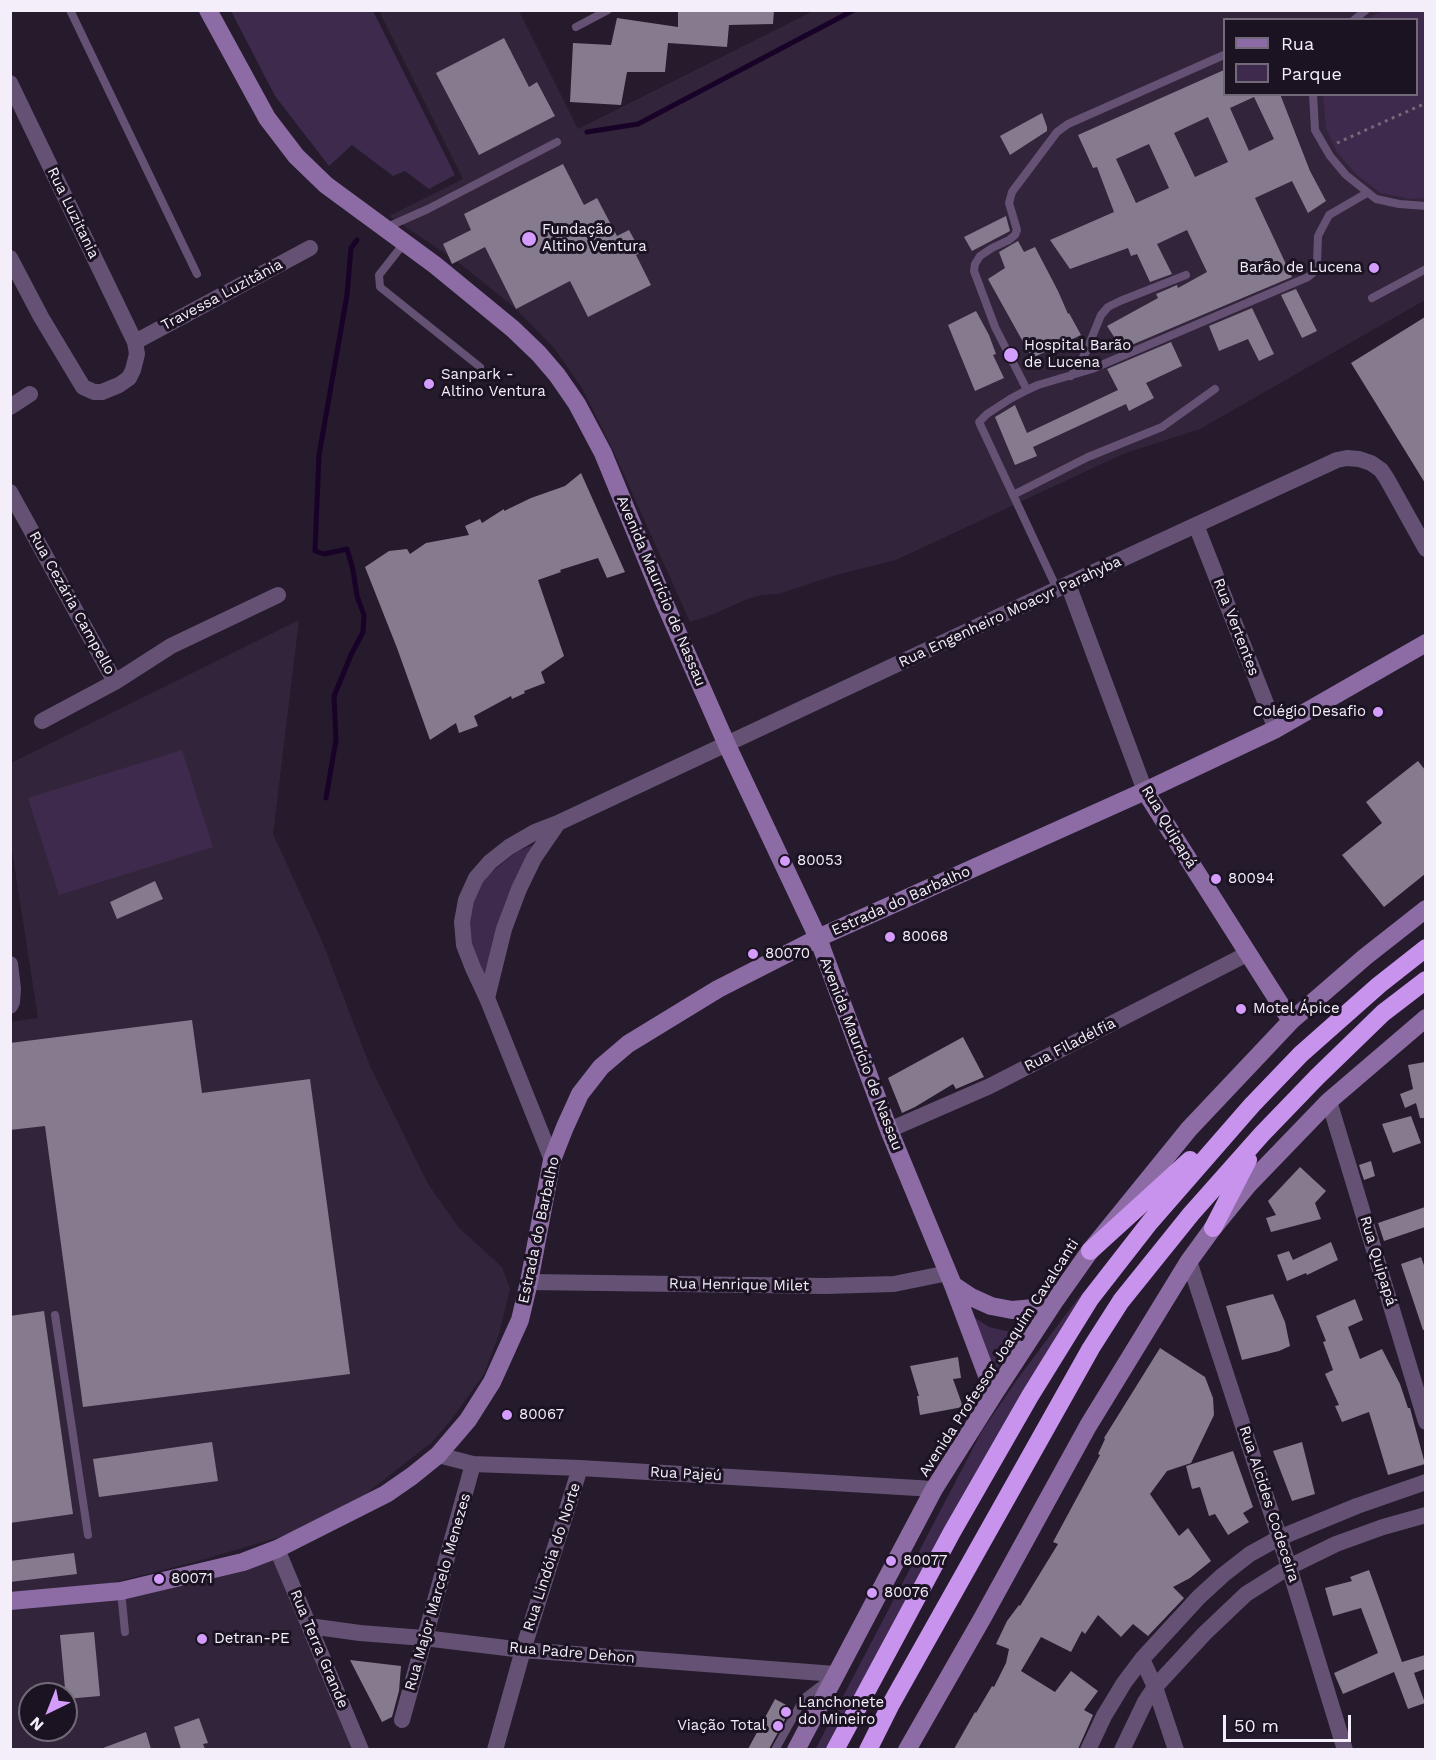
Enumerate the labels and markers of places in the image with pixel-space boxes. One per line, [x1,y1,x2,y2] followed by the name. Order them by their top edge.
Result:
[542,221,647,256] place label: Fundação Altino Ventura
[520,230,538,248] marker: Fundação Altino Ventura
[1239,259,1362,277] place label: Barão de Lucena
[1367,261,1381,275] marker: Barão de Lucena
[1024,337,1131,372] place label: Hospital Barão de Lucena
[1002,346,1020,364] marker: Hospital Barão de Lucena
[441,366,546,401] place label: Sanpark - Altino Ventura
[422,377,436,391] marker: Sanpark - Altino Ventura
[1253,703,1366,721] place label: Colégio Desafio
[1371,705,1385,719] marker: Colégio Desafio
[797,852,842,870] place label: 80053
[778,854,792,868] marker: 80053
[1228,870,1274,888] place label: 80094
[1209,872,1223,886] marker: 80094
[902,928,948,946] place label: 80068
[883,930,897,944] marker: 80068
[765,945,810,963] place label: 80070
[746,947,760,961] marker: 80070
[1253,1000,1340,1018] place label: Motel Ápice
[1234,1002,1248,1016] marker: Motel Ápice
[519,1406,564,1424] place label: 80067
[500,1408,514,1422] marker: 80067
[903,1552,947,1570] place label: 80077
[884,1554,898,1568] marker: 80077
[171,1570,213,1588] place label: 80071
[152,1572,166,1586] marker: 80071
[884,1584,929,1602] place label: 80076
[865,1586,879,1600] marker: 80076
[214,1630,290,1648] place label: Detran-PE
[195,1632,209,1646] marker: Detran-PE
[798,1694,884,1729] place label: Lanchonete do Mineiro
[779,1705,793,1719] marker: Lanchonete do Mineiro
[677,1717,766,1735] place label: Viação Total
[771,1719,785,1733] marker: Viação Total

